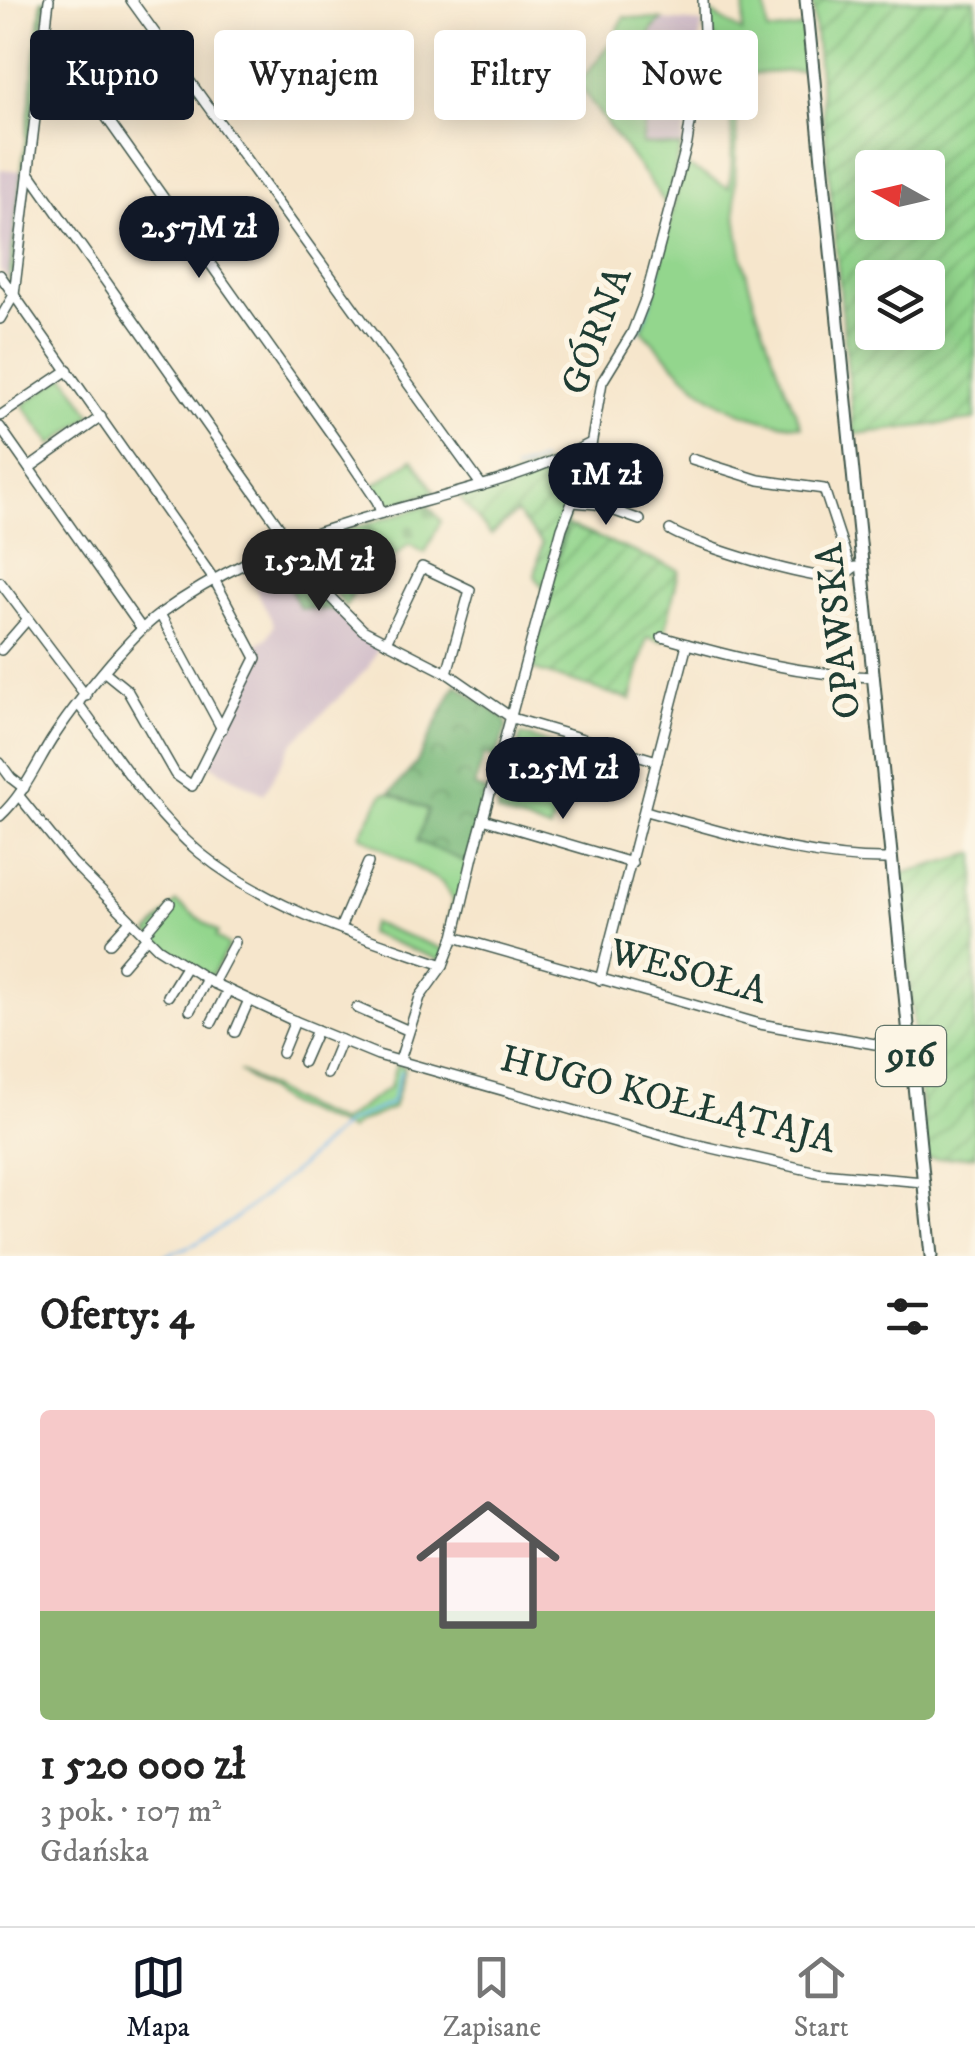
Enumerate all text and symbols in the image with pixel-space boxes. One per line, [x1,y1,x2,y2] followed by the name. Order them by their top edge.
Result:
[30,30,194,120] chip: Kupno
[214,30,414,120] chip: Wynajem
[434,30,586,120] chip: Filtry
[606,30,758,120] chip: Nowe
[855,150,945,240] north arrow
[855,150,945,350] map controls
[96,196,302,281] pin: 2.57M zł
[141,208,257,248] text: 2.57M zł
[551,260,644,402] street label: GÓRNA
[855,260,945,350] button: layers
[536,443,676,528] pin: 1M zł
[570,455,642,495] text: 1M zł
[216,529,422,614] pin: 1.52M zł
[806,540,872,721] street label: OPAWSKA
[264,541,374,581] text: 1.52M zł
[460,737,666,822] pin: 1.25M zł
[508,749,618,789] text: 1.25M zł
[603,928,772,1016] street label: WESOŁA
[876,1026,946,1086] road number: 916
[495,1035,841,1165] street label: HUGO KOŁŁĄTAJA
[880,1289,935,1344] icon: filters
[40,1290,194,1342] text: Oferty: 4
[398,1475,578,1655] icon: home
[40,1740,245,1792] text: 1 520 000 zł
[40,1792,221,1832] text: 3 pok. · 107 m²
[40,1832,149,1872] text: Gdańska
[126,1950,190,2045] tab: Mapa
[442,1950,541,2045] tab: Zapisane
[794,1950,849,2045] tab: Start

